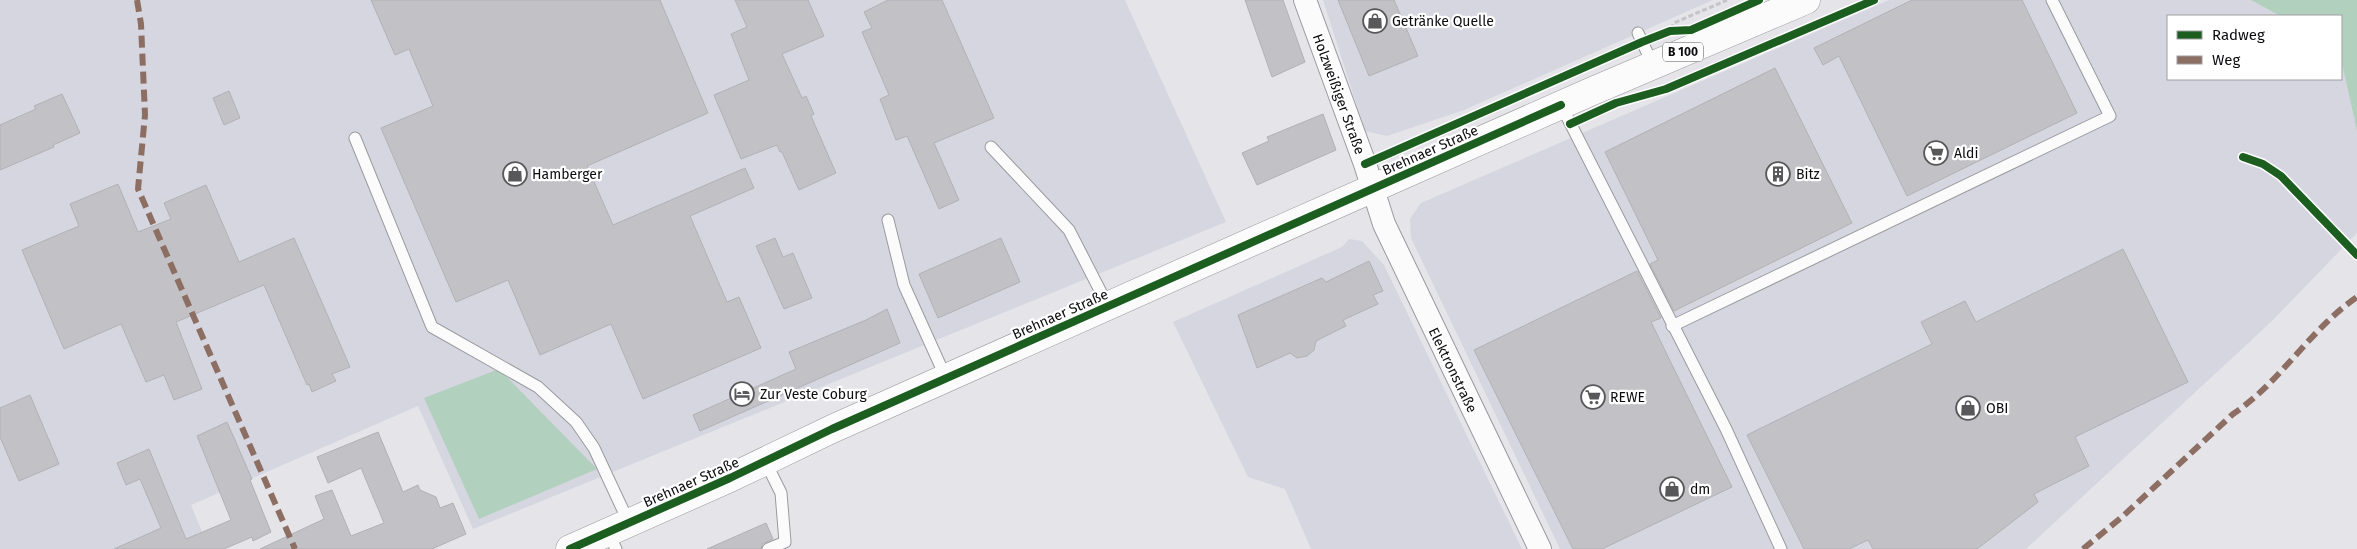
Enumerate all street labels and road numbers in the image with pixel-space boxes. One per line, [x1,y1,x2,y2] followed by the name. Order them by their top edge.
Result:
[1309,32,1368,157] street label: Holzweißiger Straße
[1663,42,1703,62] road number: B 100
[1380,122,1481,179] street label: Brehnaer Straße
[1010,286,1111,343] street label: Brehnaer Straße
[1425,325,1481,416] street label: Elektronstraße
[641,454,742,511] street label: Brehnaer Straße

